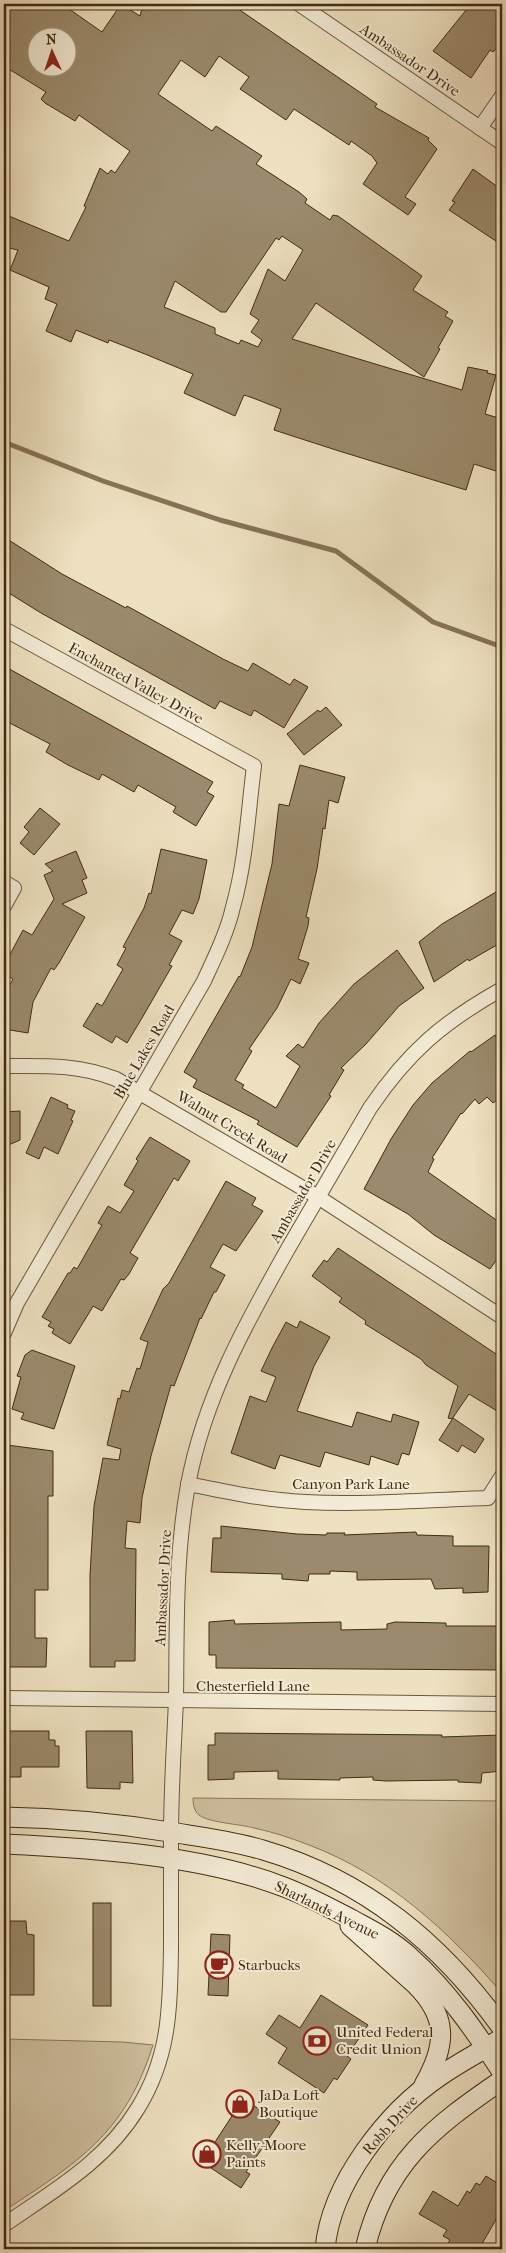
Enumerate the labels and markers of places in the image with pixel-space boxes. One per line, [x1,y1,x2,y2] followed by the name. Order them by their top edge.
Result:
[204,1950,234,1980] cafe icon: Starbucks
[238,1956,301,1974] place label: Starbucks
[336,2023,433,2058] place label: United Federal Credit Union
[302,2026,332,2056] bank icon: United Federal Credit Union
[258,2086,320,2121] place label: JaDa Loft Boutique
[225,2089,255,2119] shop icon: JaDa Loft Boutique
[226,2136,307,2171] place label: Kelly-Moore Paints
[192,2139,222,2169] shop icon: Kelly-Moore Paints

